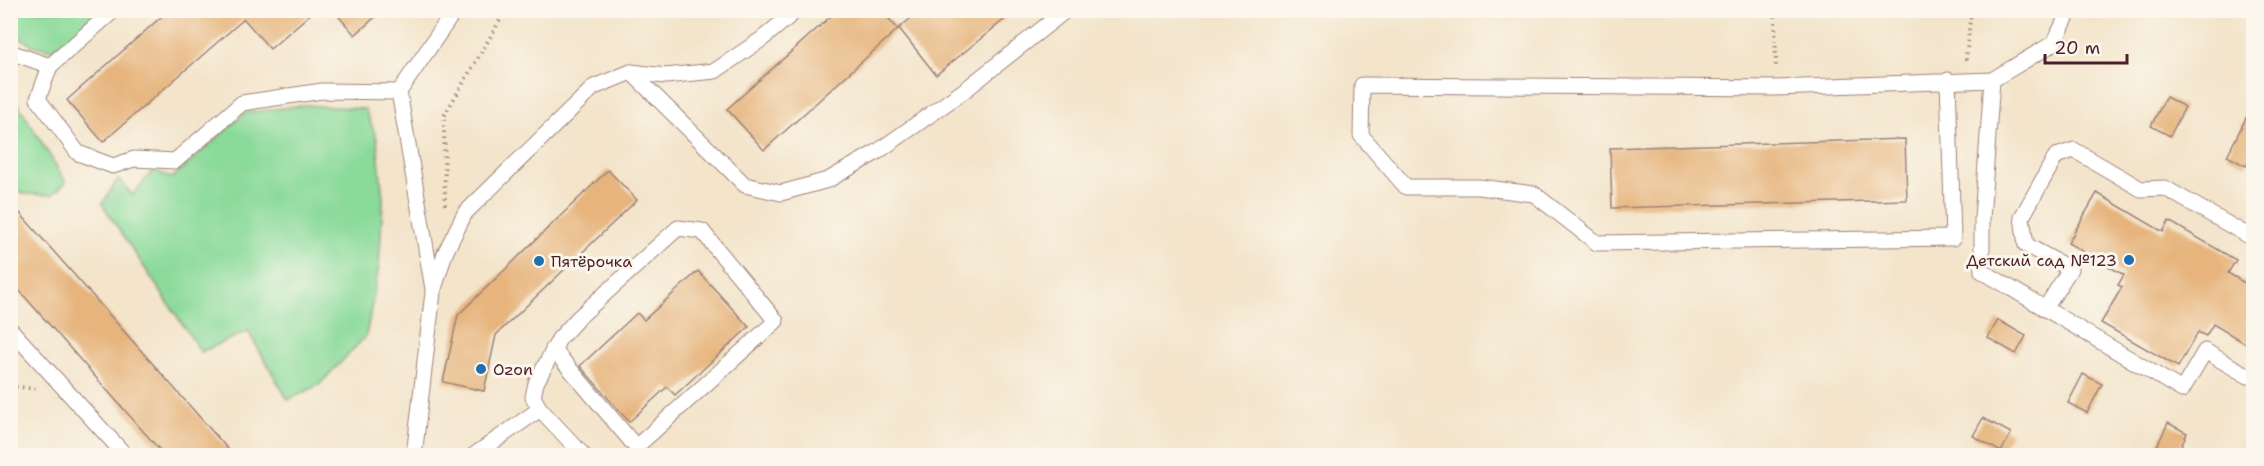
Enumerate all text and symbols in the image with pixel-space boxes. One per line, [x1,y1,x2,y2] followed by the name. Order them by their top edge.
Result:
[2045,27,2128,65] scale bar
[2054,36,2100,60] text: 20 m
[1966,250,2117,271] place label: Детский сад №123
[551,251,632,272] place label: Пятёрочка
[2122,253,2136,267] marker: Детский сад №123
[532,254,546,268] marker: Пятёрочка
[493,359,533,380] place label: Ozon
[474,362,488,376] marker: Ozon

